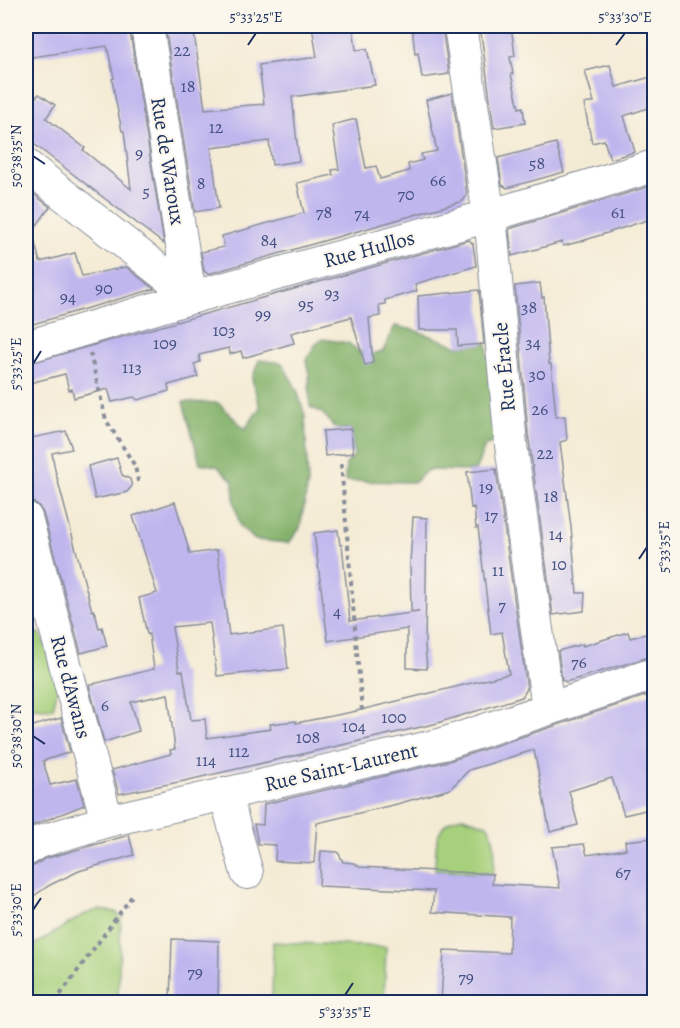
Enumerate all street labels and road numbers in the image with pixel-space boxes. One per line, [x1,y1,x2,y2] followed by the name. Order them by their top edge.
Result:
[144,95,192,227] street label: Rue de Waroux
[320,223,418,275] street label: Rue Hullos
[486,321,522,413] street label: Rue Éracle
[44,632,98,742] street label: Rue d'Awans
[261,736,421,798] street label: Rue Saint-Laurent

